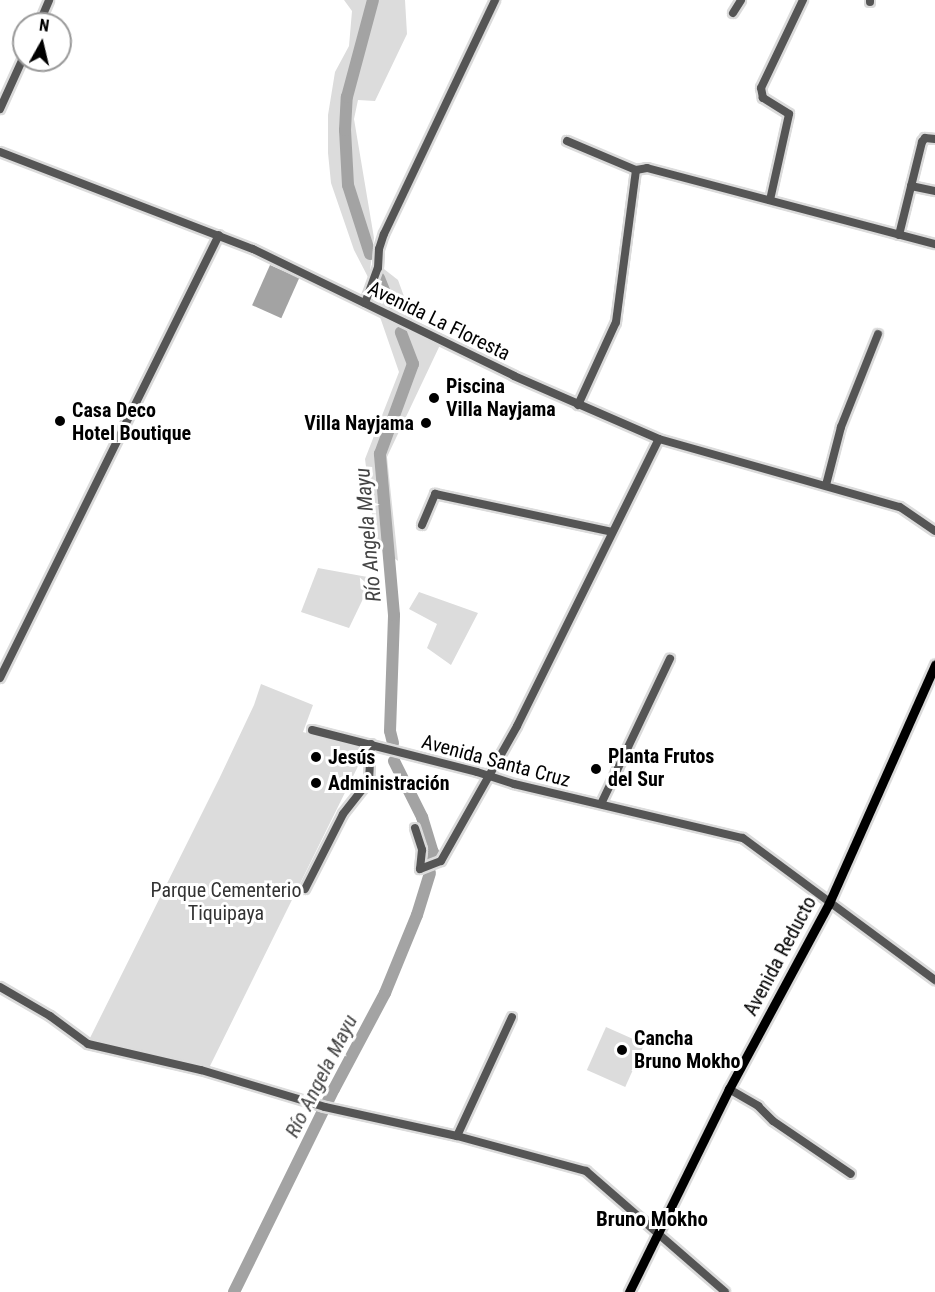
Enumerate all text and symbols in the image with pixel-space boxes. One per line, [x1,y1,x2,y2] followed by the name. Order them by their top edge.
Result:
[12,12,72,72] north arrow
[38,16,50,36] text: N
[364,276,514,366] street label: Avenida La Floresta
[446,374,556,421] place label: Piscina Villa Nayjama
[427,391,441,405] marker: Piscina Villa Nayjama
[72,398,191,445] place label: Casa Deco Hotel Boutique
[304,411,414,435] place label: Villa Nayjama
[53,414,67,428] marker: Casa Deco Hotel Boutique
[419,416,433,430] marker: Villa Nayjama
[350,467,386,603] water label: Río Angela Mayu
[419,730,573,792] street label: Avenida Santa Cruz
[328,745,375,769] place label: Jesús
[608,745,714,792] place label: Planta Frutos del Sur
[309,750,323,764] marker: Jesús
[589,762,603,776] marker: Planta Frutos del Sur
[328,771,450,795] place label: Administración
[309,776,323,790] marker: Administración
[151,878,301,925] park label: Parque Cementerio Tiquipaya
[738,892,822,1020] street label: Avenida Reducto
[279,1010,363,1142] water label: Río Angela Mayu
[634,1026,741,1073] place label: Cancha Bruno Mokho
[615,1043,629,1057] marker: Cancha Bruno Mokho
[596,1206,708,1232] district label: Bruno Mokho

